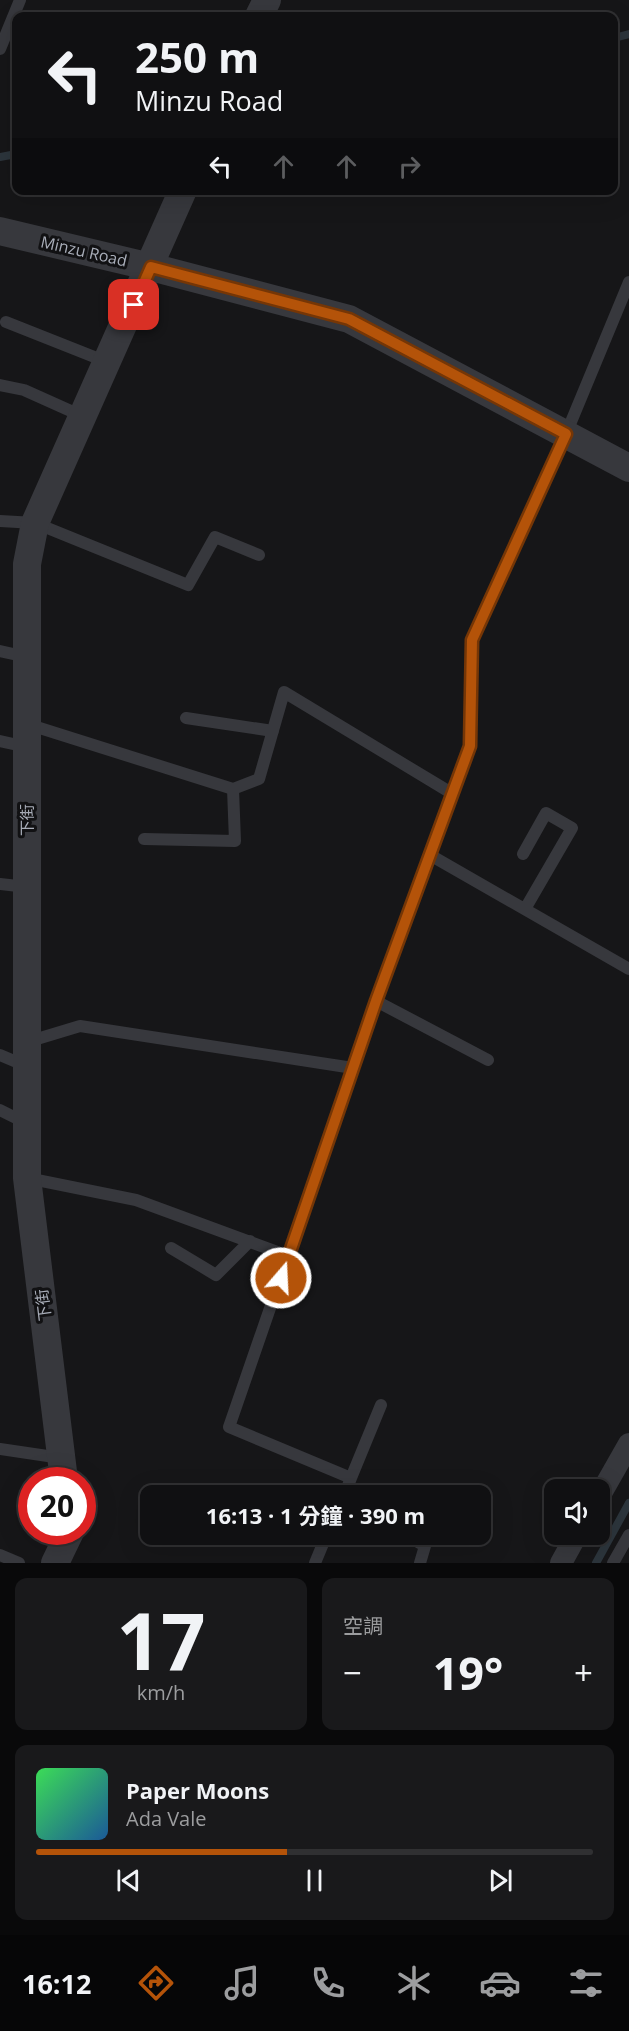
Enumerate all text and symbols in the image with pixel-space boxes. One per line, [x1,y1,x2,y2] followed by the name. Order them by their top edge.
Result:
[135,28,259,85] text: 250 m
[36,36,114,114] icon: left
[135,82,283,119] text: Minzu Road
[204,150,237,183] icon: left
[267,150,300,183] icon: ahead
[330,150,363,183] icon: ahead
[393,150,426,183] icon: right
[39,230,129,272] street label: Minzu Road
[108,279,159,330] pin
[117,288,150,321] icon: arrive
[16,804,38,836] street label: 下街
[249,1246,313,1310] position arrow
[30,1288,56,1322] street label: 下街
[18,1467,96,1545] speed limit sign: 20
[544,1479,610,1545] map controls
[544,1479,610,1545] button: sound
[206,1500,425,1530] text: 16:13 · 1 分鐘 · 390 m
[116,1587,206,1693] text: 17
[343,1612,383,1639] text: 空調
[433,1642,503,1703] text: 19°
[343,1650,362,1695] text: −
[574,1650,593,1695] text: +
[137,1679,185,1706] text: km/h
[126,1775,269,1805] text: Paper Moons
[126,1805,207,1832] text: Ada Vale
[112,1864,145,1897] icon: previous
[298,1864,331,1897] icon: pause
[484,1864,517,1897] icon: next
[135,1962,177,2004] icon: directions
[221,1962,263,2004] icon: music
[307,1962,349,2004] icon: phone
[393,1962,435,2004] icon: climate
[479,1962,521,2004] icon: car
[565,1962,607,2004] icon: filters
[22,1965,91,2002] text: 16:12

